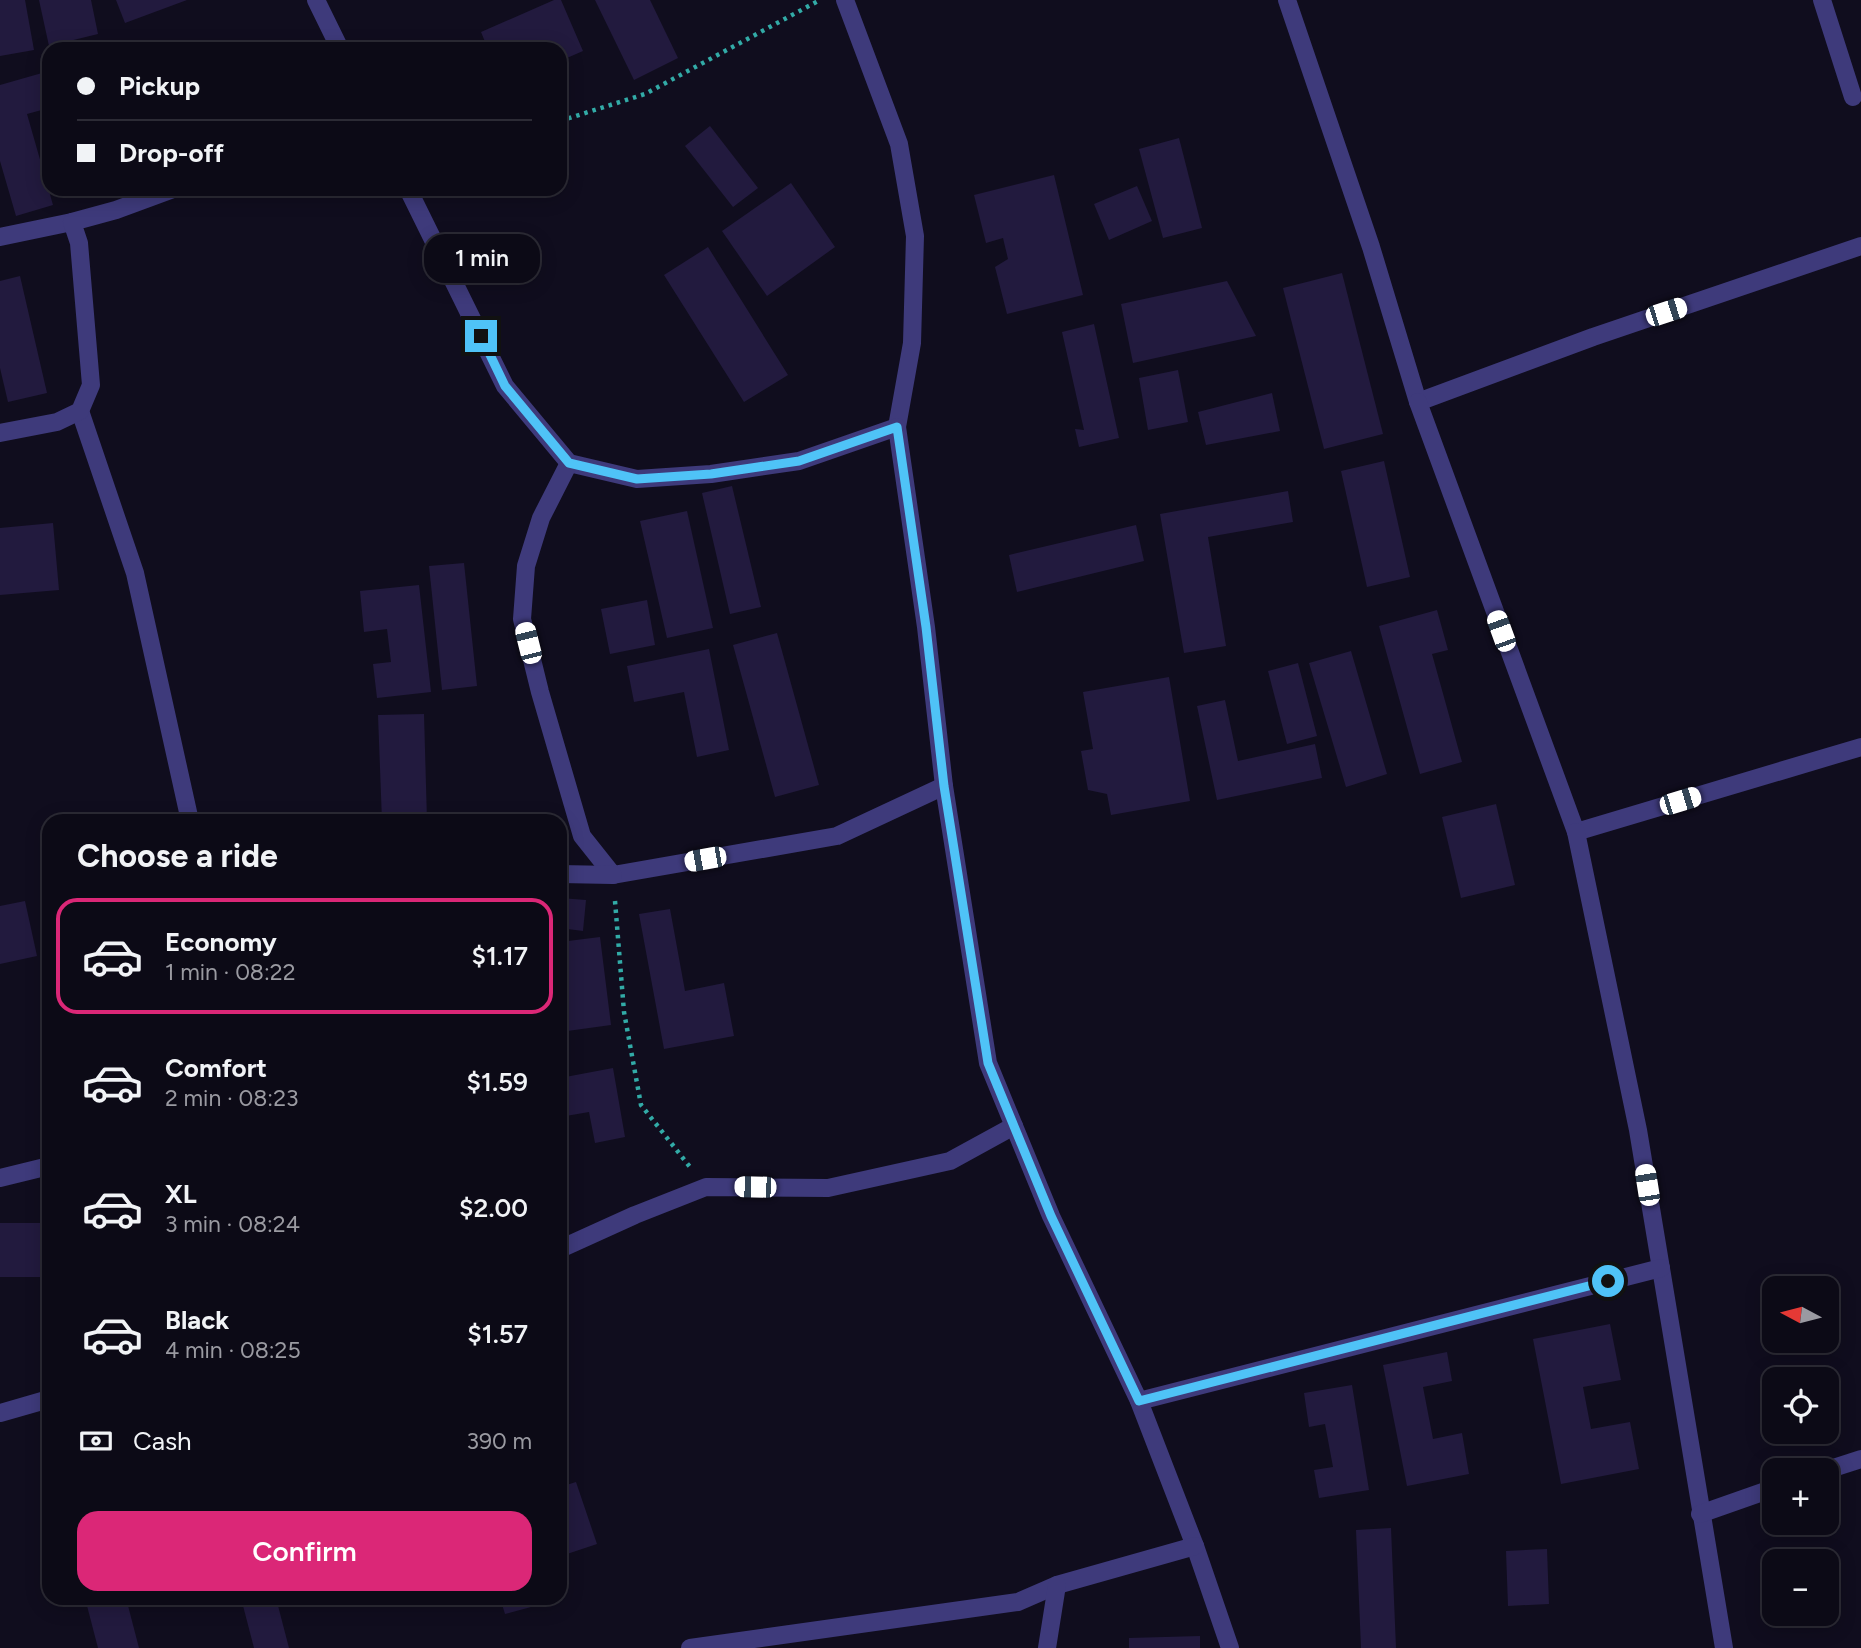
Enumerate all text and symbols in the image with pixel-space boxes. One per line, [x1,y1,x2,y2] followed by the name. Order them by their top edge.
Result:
[119,70,200,102] text: Pickup
[119,137,224,169] text: Drop-off
[423,234,539,284] callout: 1 min
[455,244,509,272] text: 1 min
[1643,296,1690,328] car
[465,320,497,352] route end
[1484,608,1519,654] car
[513,620,544,666] car
[1657,785,1704,817] car
[77,837,278,875] text: Choose a ride
[683,845,728,873] car
[81,925,144,988] icon: car
[165,926,277,958] text: Economy
[471,940,528,972] text: $1.17
[165,958,296,986] text: 1 min · 08:22
[81,1051,144,1114] icon: car
[165,1052,267,1084] text: Comfort
[467,1066,528,1098] text: $1.59
[165,1084,299,1112] text: 2 min · 08:23
[1634,1163,1661,1207] car
[734,1176,777,1198] car
[81,1177,144,1240] icon: car
[165,1178,197,1210] text: XL
[459,1192,528,1224] text: $2.00
[165,1210,300,1238] text: 3 min · 08:24
[1592,1265,1624,1297] route start
[1762,1276,1839,1353] north arrow
[1762,1276,1839,1626] map controls
[81,1303,144,1366] icon: car
[165,1304,229,1336] text: Black
[467,1318,528,1350] text: $1.57
[165,1336,301,1364] text: 4 min · 08:25
[1762,1367,1839,1444] button: locate
[77,1422,115,1460] icon: cash
[133,1425,192,1457] text: Cash
[466,1427,532,1455] text: 390 m
[1762,1458,1839,1535] button: +
[77,1511,532,1591] button: Confirm
[1762,1549,1839,1626] button: −

